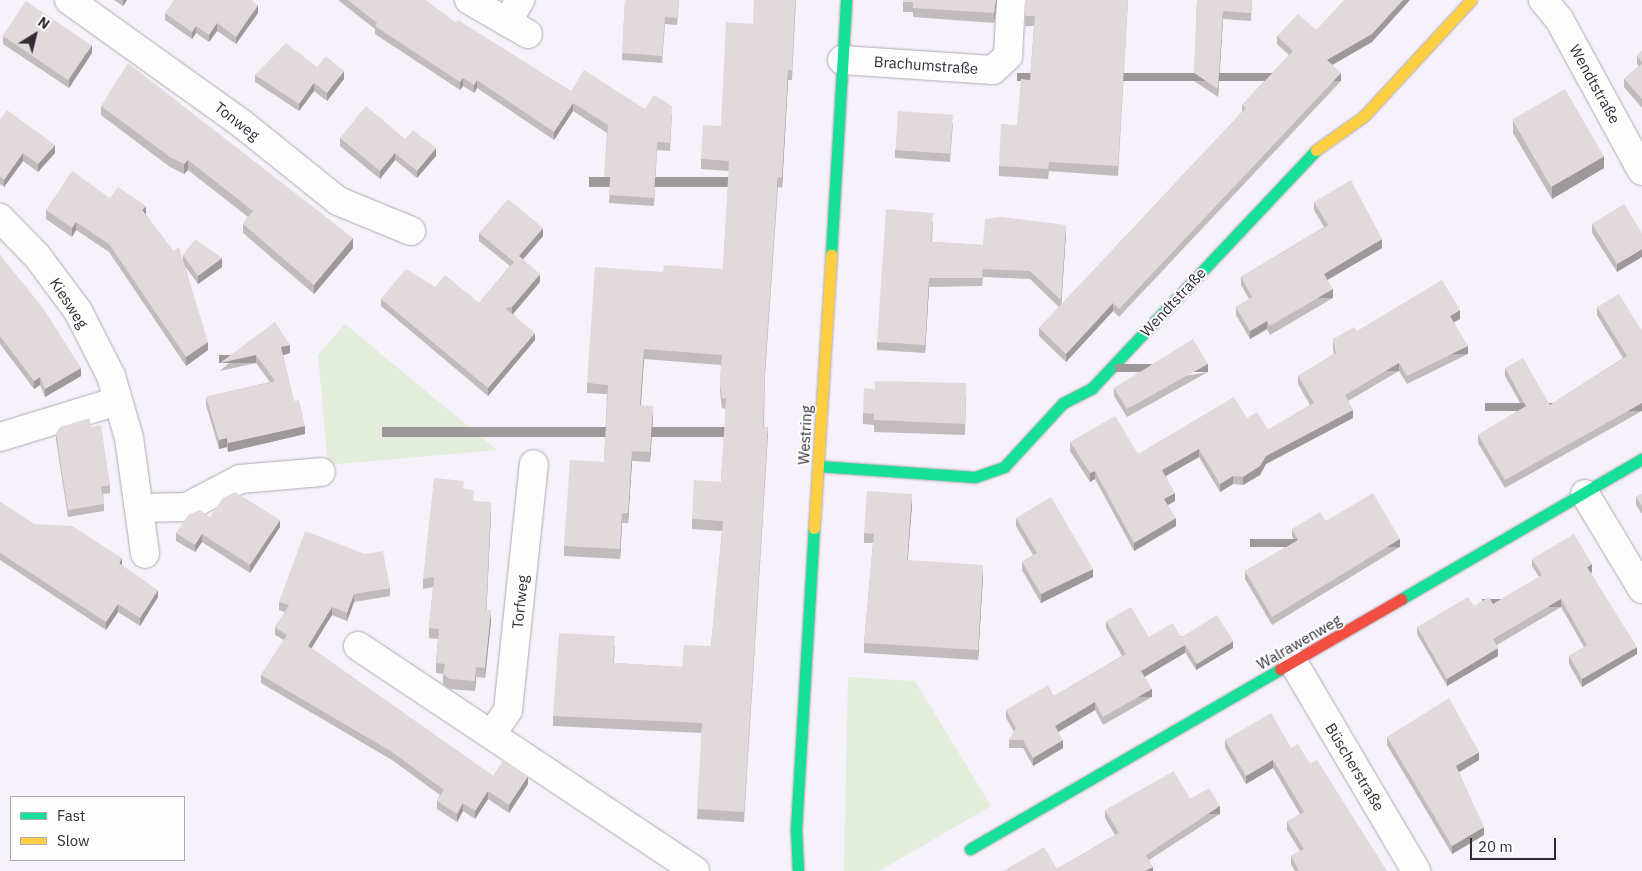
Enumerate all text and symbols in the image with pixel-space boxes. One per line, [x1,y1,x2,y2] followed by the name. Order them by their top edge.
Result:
[10,10,60,60] north arrow
[34,13,53,33] text: N
[1566,41,1624,127] street label: Wendtstraße
[873,52,979,78] street label: Brachumstraße
[211,98,263,144] street label: Tonweg
[1137,264,1209,340] street label: Wendtstraße
[46,275,92,331] street label: Kiesweg
[794,405,816,465] street label: Westring
[508,574,532,630] street label: Torfweg
[1254,611,1344,673] street label: Walrawenweg
[1322,720,1388,814] street label: Büscherstraße
[10,796,185,861] legend
[57,806,85,825] text: Fast
[1472,828,1558,860] scale bar
[57,831,90,850] text: Slow
[1478,837,1513,856] text: 20 m

